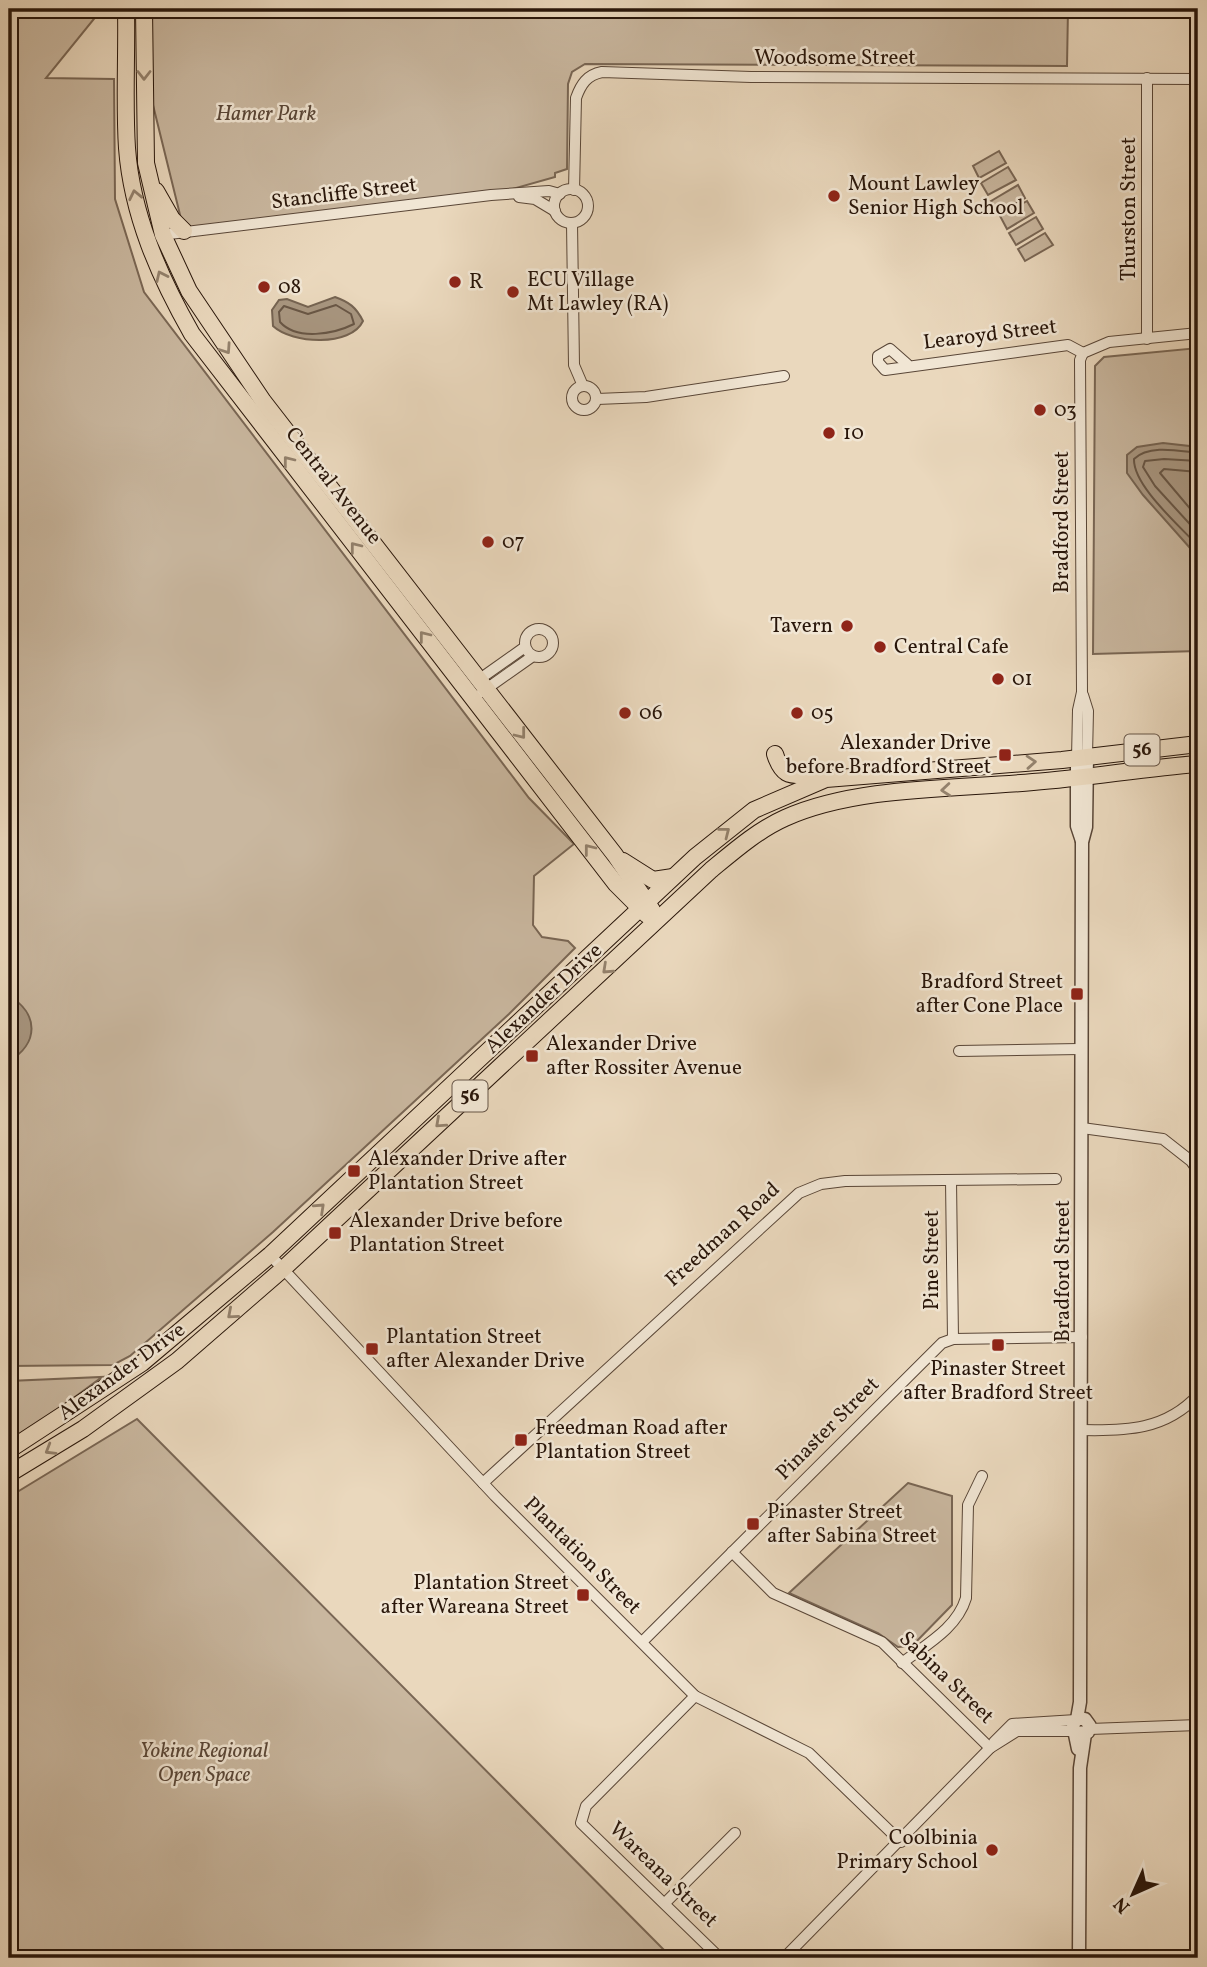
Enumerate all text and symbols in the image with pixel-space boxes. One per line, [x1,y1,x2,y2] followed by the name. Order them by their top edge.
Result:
[754,44,916,73] street label: Woodsome Street
[136,71,152,81] one-way arrow
[216,100,316,129] park label: Hamer Park
[1115,137,1144,281] street label: Thurston Street
[848,170,1024,223] place label: Mount Lawley Senior High School
[269,171,419,217] street label: Stancliffe Street
[826,188,842,204] marker: Mount Lawley Senior High School
[129,189,143,201] one-way arrow
[527,266,668,319] place label: ECU Village Mt Lawley (RA)
[469,268,483,297] place label: R
[155,270,169,283] one-way arrow
[278,273,301,302] place label: 08
[447,274,463,290] marker: R
[256,279,272,295] marker: 08
[505,284,521,300] marker: ECU Village Mt Lawley (RA)
[922,312,1058,358] street label: Learoyd Street
[217,341,230,354] one-way arrow
[1054,396,1077,425] place label: 03
[1032,402,1048,418] marker: 03
[843,419,864,448] place label: 10
[278,421,388,551] street label: Central Avenue
[821,425,837,441] marker: 10
[1048,451,1077,593] street label: Bradford Street
[284,457,297,469] one-way arrow
[502,528,525,557] place label: 07
[480,534,496,550] marker: 07
[350,543,363,555] one-way arrow
[770,612,833,641] place label: Tavern
[839,618,855,634] marker: Tavern
[419,632,432,644] one-way arrow
[894,633,1009,662] place label: Central Cafe
[872,639,888,655] marker: Central Cafe
[1012,665,1033,694] place label: 01
[990,671,1006,687] marker: 01
[639,699,663,728] place label: 06
[811,699,834,728] place label: 05
[617,705,633,721] marker: 06
[789,705,805,721] marker: 05
[512,726,525,739] one-way arrow
[786,729,991,782] place label: Alexander Drive before Bradford Street
[1124,734,1160,765] road number: 56
[997,747,1013,763] marker: Alexander Drive before Bradford Street
[1026,755,1037,770] one-way arrow
[940,782,951,797] one-way arrow
[717,828,730,840] one-way arrow
[584,845,597,857] one-way arrow
[479,937,609,1061] street label: Alexander Drive
[602,960,615,973] one-way arrow
[915,968,1063,1021] place label: Bradford Street after Cone Place
[1069,986,1085,1002] marker: Bradford Street after Cone Place
[546,1030,742,1083] place label: Alexander Drive after Rossiter Avenue
[524,1048,540,1064] marker: Alexander Drive after Rossiter Avenue
[452,1080,488,1112] road number: 56
[435,1114,448,1127] one-way arrow
[368,1145,567,1198] place label: Alexander Drive after Plantation Street
[346,1163,362,1179] marker: Alexander Drive after Plantation Street
[659,1176,787,1294] street label: Freedman Road
[1049,1200,1078,1342] street label: Bradford Street
[312,1204,325,1216] one-way arrow
[349,1207,563,1260] place label: Alexander Drive before Plantation Street
[918,1210,947,1310] street label: Pine Street
[327,1225,343,1241] marker: Alexander Drive before Plantation Street
[227,1306,240,1318] one-way arrow
[52,1316,192,1428] street label: Alexander Drive
[386,1323,585,1376] place label: Plantation Street after Alexander Drive
[990,1337,1006,1353] marker: Pinaster Street after Bradford Street
[364,1341,380,1357] marker: Plantation Street after Alexander Drive
[903,1355,1093,1408] place label: Pinaster Street after Bradford Street
[770,1371,886,1487] street label: Pinaster Street
[535,1414,728,1467] place label: Freedman Road after Plantation Street
[513,1432,529,1448] marker: Freedman Road after Plantation Street
[44,1441,57,1454] one-way arrow
[517,1491,647,1621] street label: Plantation Street
[767,1498,937,1551] place label: Pinaster Street after Sabina Street
[745,1516,761,1532] marker: Pinaster Street after Sabina Street
[380,1569,569,1622] place label: Plantation Street after Wareana Street
[575,1587,591,1603] marker: Plantation Street after Wareana Street
[892,1625,1000,1731] street label: Sabina Street
[140,1737,268,1790] park label: Yokine Regional Open Space
[602,1815,724,1935] street label: Wareana Street
[837,1824,978,1877] place label: Coolbinia Primary School
[984,1842,1000,1858] marker: Coolbinia Primary School
[1098,1858,1168,1928] north arrow
[1108,1890,1136,1919] text: N

